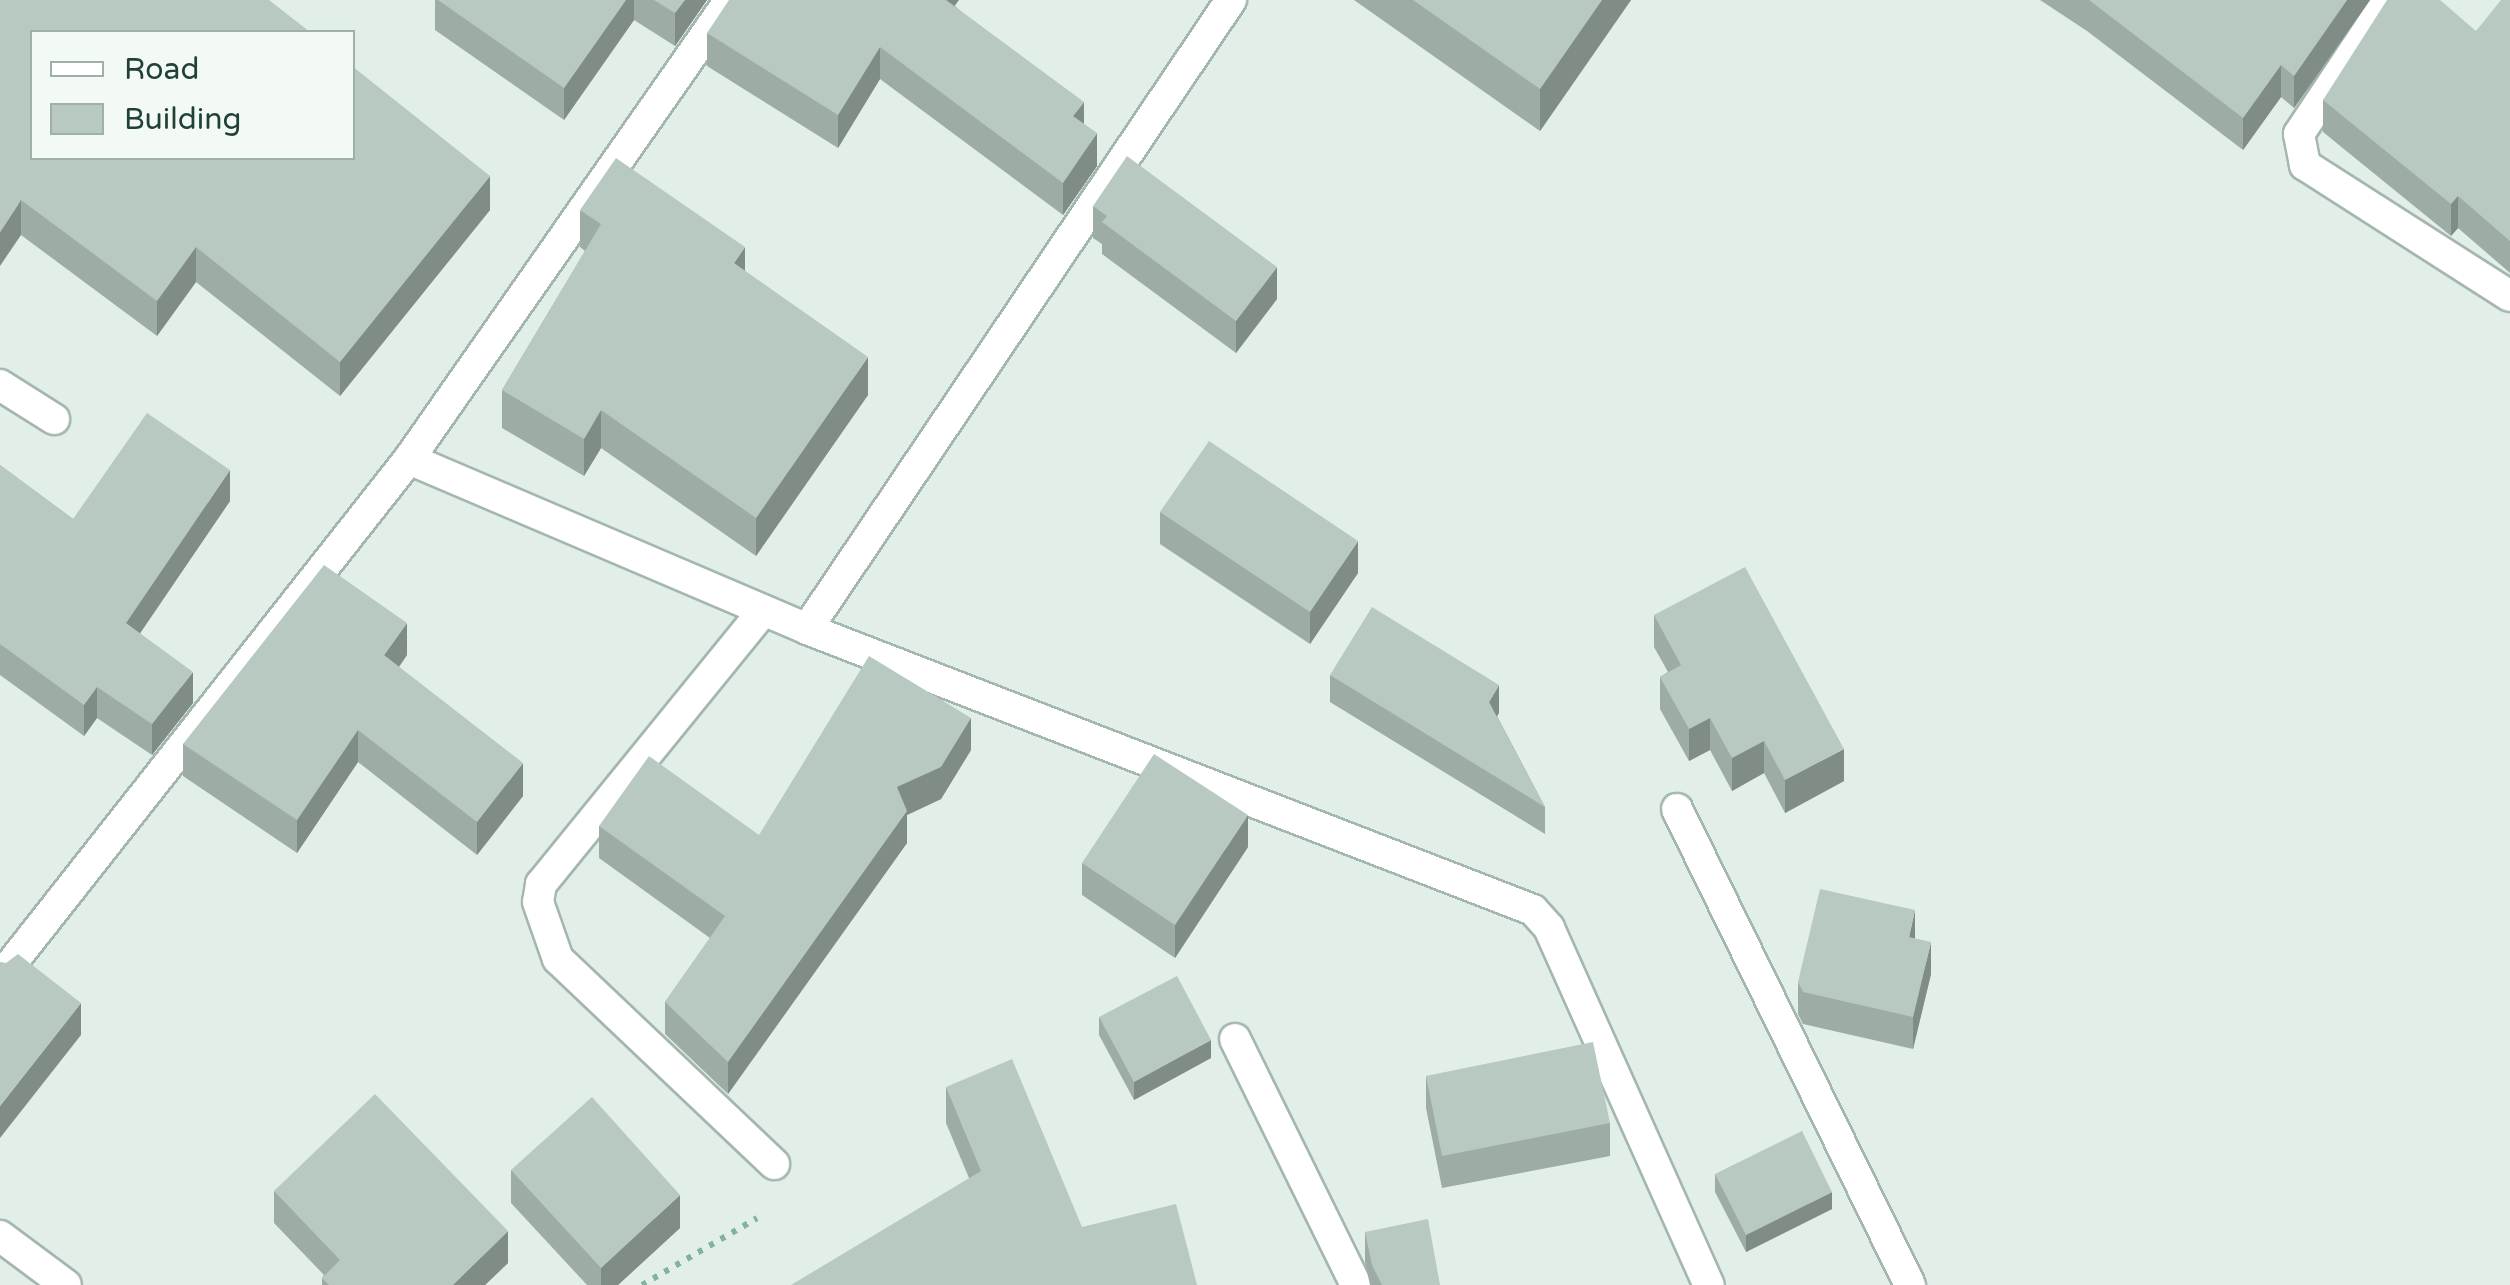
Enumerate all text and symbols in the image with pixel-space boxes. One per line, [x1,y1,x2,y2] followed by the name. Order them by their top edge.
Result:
[30,30,355,160] legend
[124,51,199,88] text: Road
[124,101,241,138] text: Building

